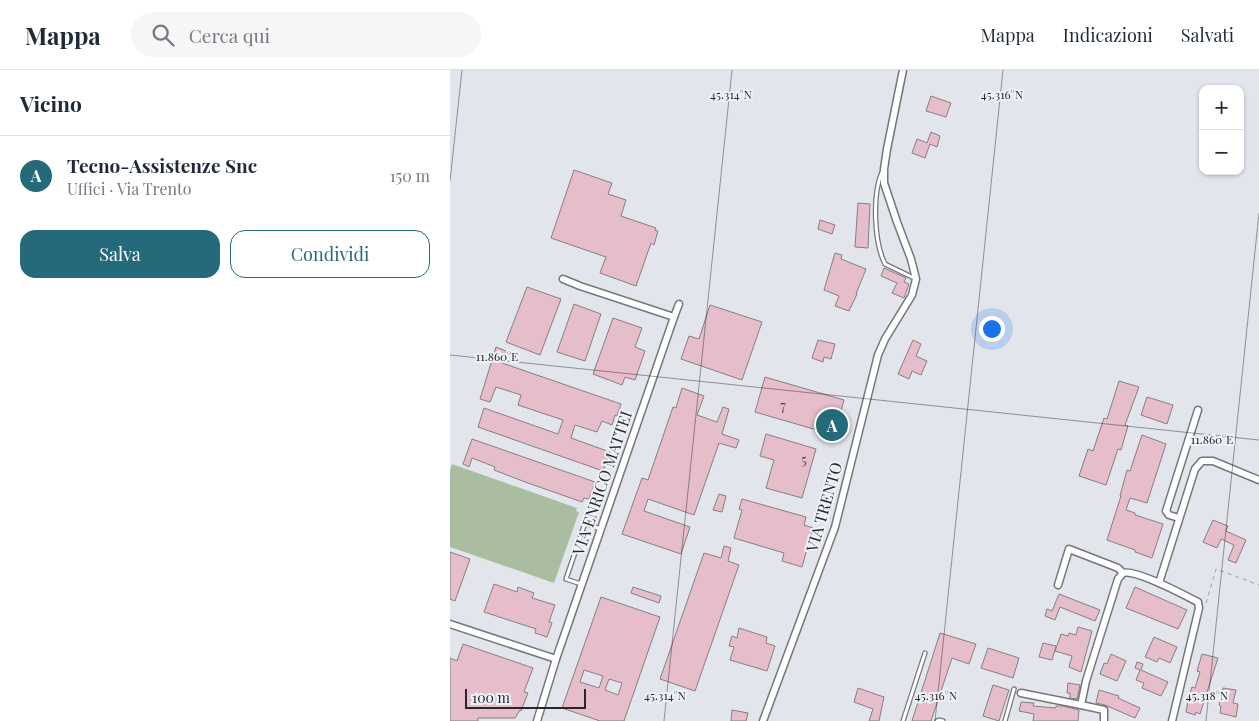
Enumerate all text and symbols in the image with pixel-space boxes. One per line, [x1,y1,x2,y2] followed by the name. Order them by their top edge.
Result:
[131,12,481,57] search box
[25,19,101,51] text: Mappa
[149,21,177,49] icon: search
[189,22,270,48] text: Cerca qui
[980,23,1035,47] text: Mappa
[1063,23,1153,47] text: Indicazioni
[1181,23,1234,47] text: Salvati
[1199,85,1244,175] map controls
[1199,85,1244,130] button: +
[710,86,752,102] text: 45.314°N
[981,86,1024,102] text: 45.316°N
[20,89,82,117] text: Vicino
[1199,130,1244,175] button: −
[67,152,257,178] text: Tecno-Assistenze Snc
[31,165,41,186] text: A
[390,165,430,186] text: 150 m
[67,178,191,199] text: Uffici · Via Trento
[20,230,220,278] button: Salva
[230,230,430,278] button: Condividi
[979,316,1005,342] your location
[476,348,518,364] text: 11.860°E
[780,396,786,415] house number: 7
[816,406,848,444] pin: A
[567,408,636,559] street label: VIA ENRICO MATTEI
[1191,431,1233,447] text: 11.860°E
[801,450,807,469] house number: 5
[800,459,846,555] street label: VIA TRENTO
[465,686,586,709] scale bar
[644,687,686,703] text: 45.314°N
[915,687,958,703] text: 45.316°N
[1186,687,1229,703] text: 45.318°N
[472,688,510,707] text: 100 m

